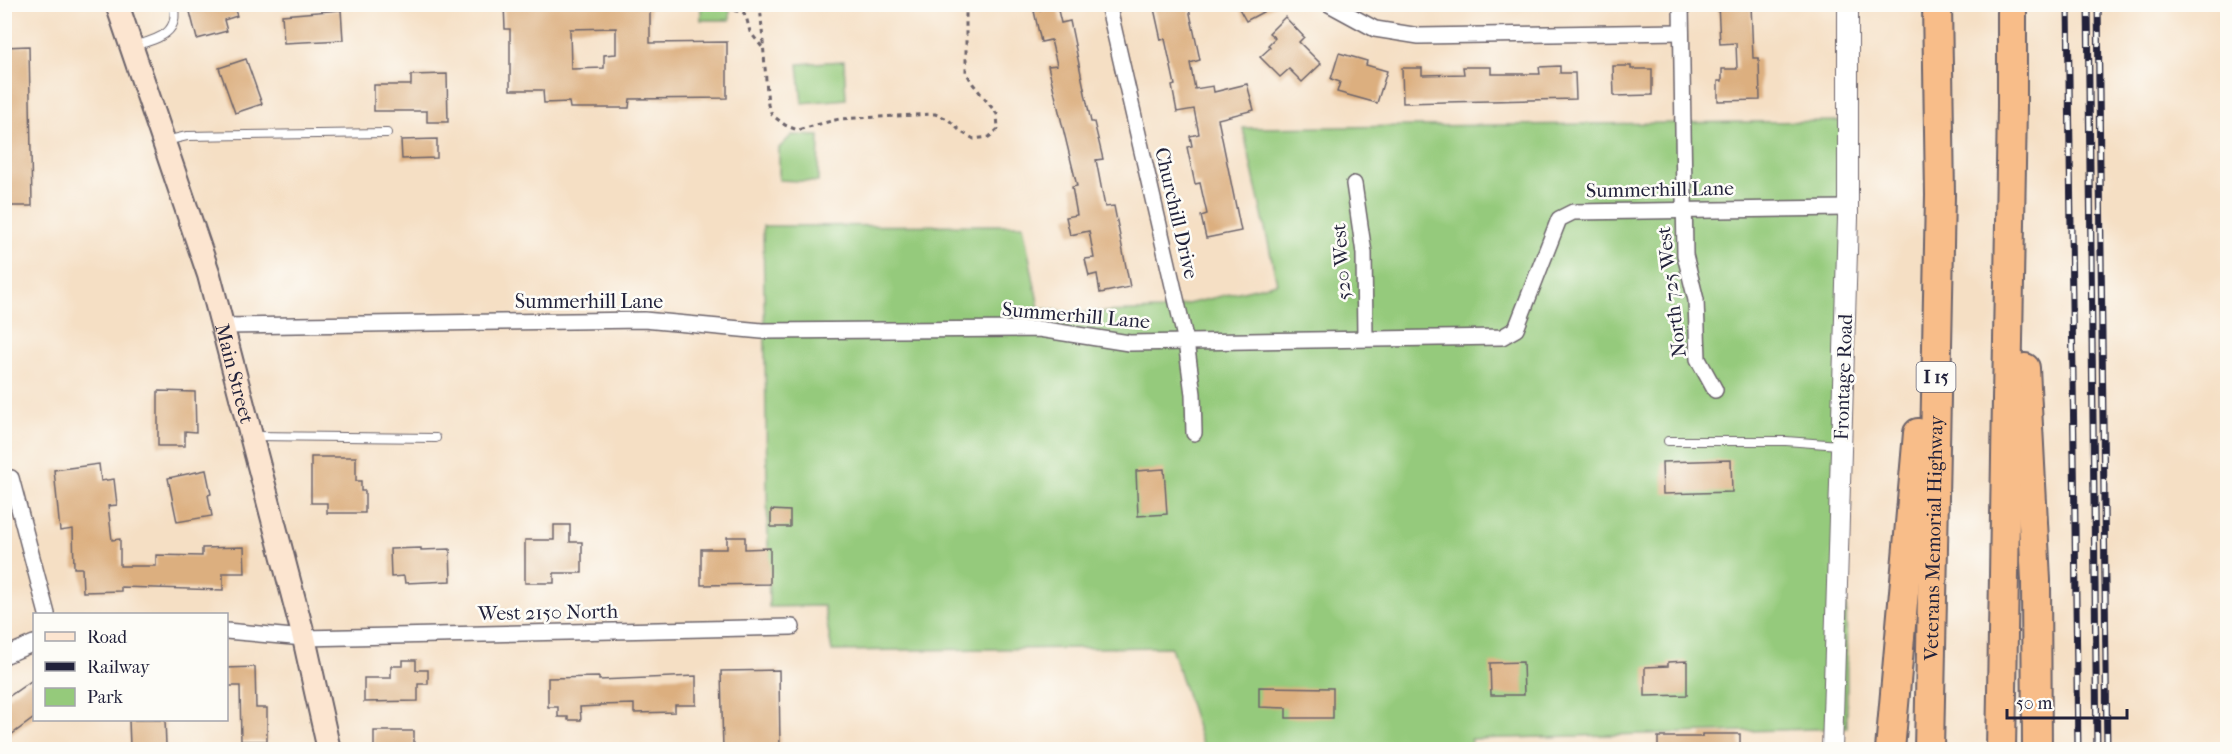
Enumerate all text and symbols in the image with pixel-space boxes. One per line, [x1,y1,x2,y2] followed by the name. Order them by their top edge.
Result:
[1150,145,1203,281] street label: Churchill Drive
[1586,177,1734,202] street label: Summerhill Lane
[1327,223,1356,301] street label: 520 West
[1652,225,1691,359] street label: North 725 West
[515,290,663,313] street label: Summerhill Lane
[1001,298,1151,333] street label: Summerhill Lane
[1830,312,1857,441] street label: Frontage Road
[210,321,258,426] street label: Main Street
[1916,362,1956,392] road number: I 15
[1920,414,1948,662] street label: Veterans Memorial Highway
[477,600,619,625] street label: West 2150 North
[33,613,228,721] legend
[87,627,127,648] text: Road
[87,657,151,678] text: Railway
[2007,682,2127,720] scale bar
[87,687,124,708] text: Park
[2016,693,2053,714] text: 50 m

